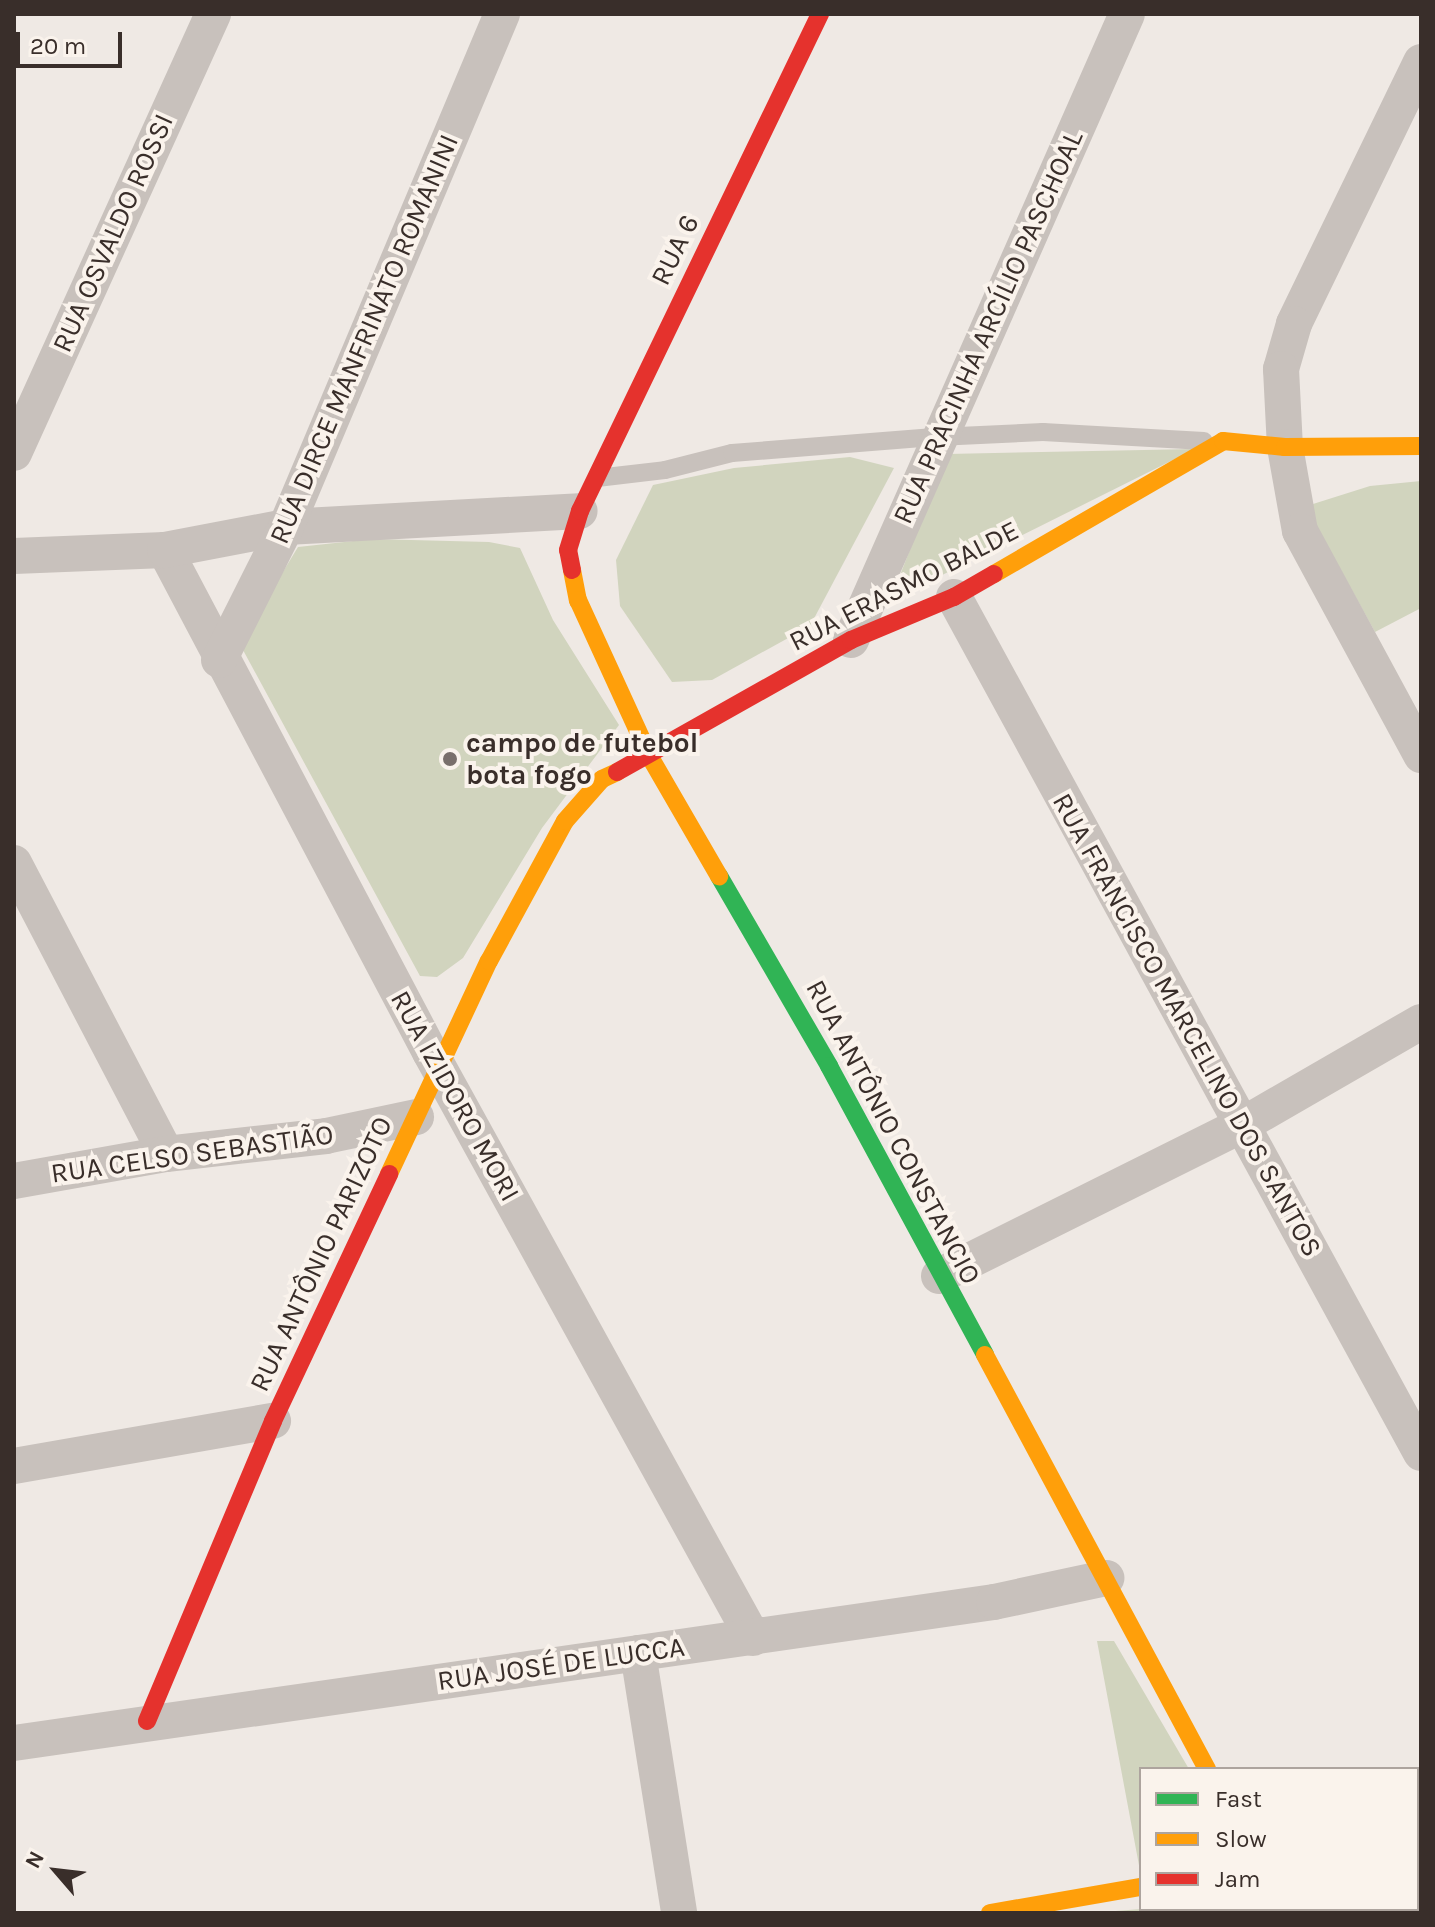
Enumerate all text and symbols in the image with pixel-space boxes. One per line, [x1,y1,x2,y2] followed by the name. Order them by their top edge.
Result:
[20,16,126,66] scale bar
[30,32,86,60] text: 20 m
[45,109,181,357] street label: RUA OSVALDO ROSSI
[886,125,1090,529] street label: RUA PRACINHA ARCÍLIO PASCHOAL
[262,129,466,549] street label: RUA DIRCE MANFRINATO ROMANINI
[644,209,706,291] street label: RUA 6
[784,514,1024,658] street label: RUA ERASMO BALDE
[466,726,698,792] place label: campo de futebol bota fogo
[441,750,459,768] marker: campo de futebol bota fogo
[1045,787,1329,1263] street label: RUA FRANCISCO MARCELINO DOS SANTOS
[798,974,988,1290] street label: RUA ANTÔNIO CONSTANCIO
[383,985,527,1207] street label: RUA IZIDORO MORI
[243,1111,399,1397] street label: RUA ANTÔNIO PARIZOTO
[49,1118,335,1190] street label: RUA CELSO SEBASTIÃO
[435,1630,687,1698] street label: RUA JOSÉ DE LUCCA
[1139,1767,1419,1911] legend
[1215,1785,1262,1813] text: Fast
[1215,1825,1267,1853] text: Slow
[16,1831,96,1911] north arrow
[20,1847,50,1873] text: N
[1215,1865,1260,1893] text: Jam

